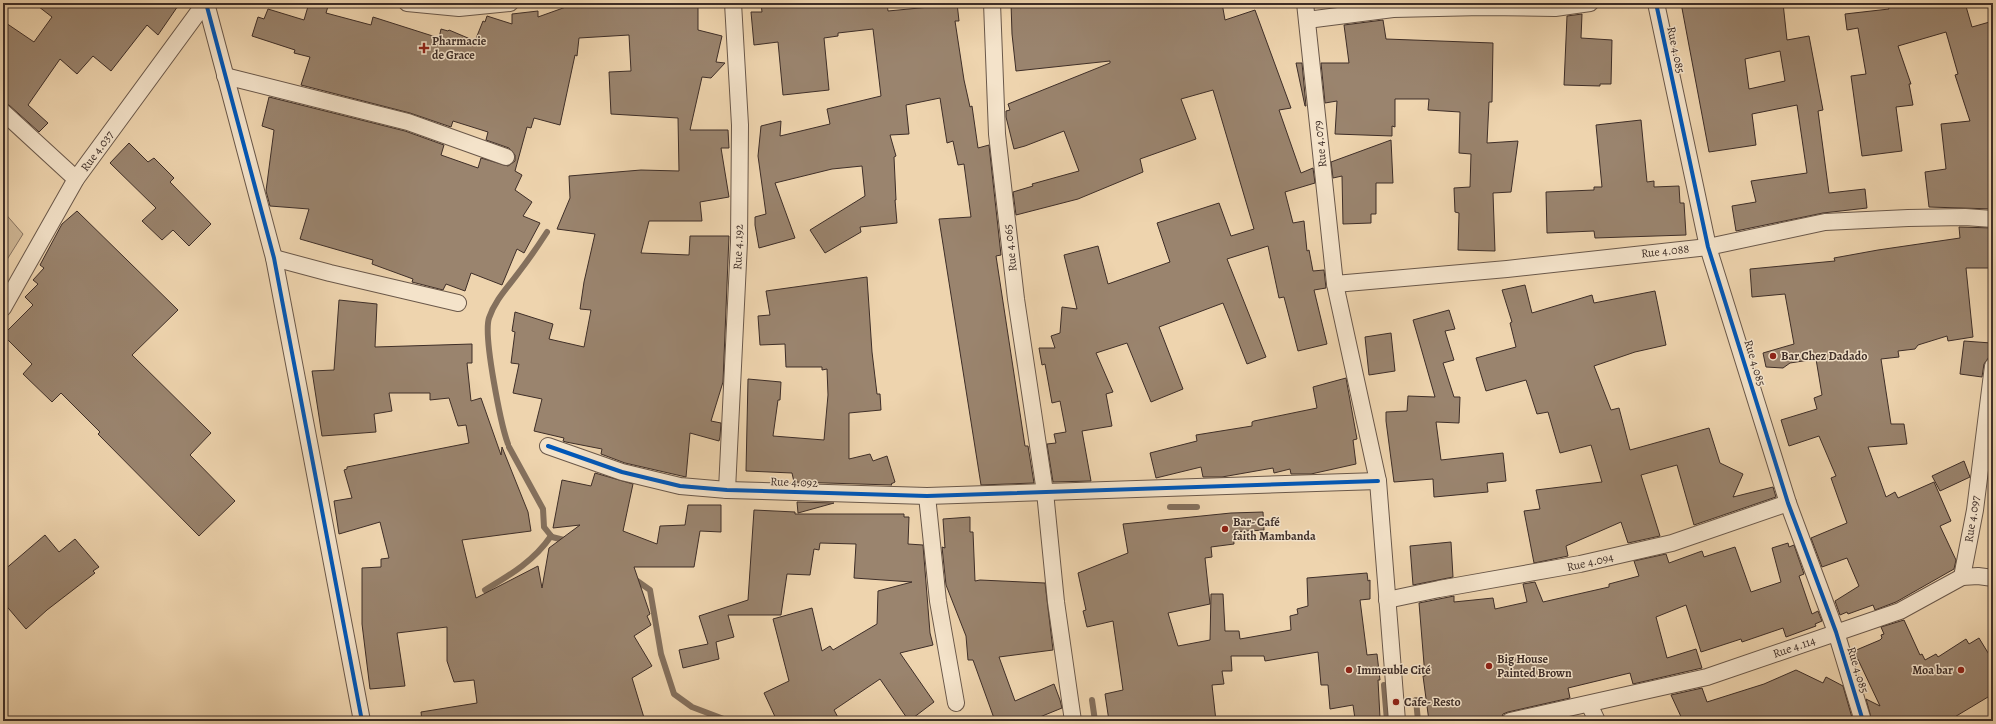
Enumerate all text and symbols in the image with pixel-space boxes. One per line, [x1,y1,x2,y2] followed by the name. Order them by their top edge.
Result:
[1663,25,1689,75] street label: Rue 4.085
[432,33,487,63] place label: Pharmacie de Grace
[419,43,429,53] marker: Pharmacie de Grace
[1310,120,1330,168] street label: Rue 4.079
[77,127,118,175] street label: Rue 4.037
[999,223,1021,273] street label: Rue 4.065
[729,224,747,270] street label: Rue 4.192
[1640,240,1690,261] street label: Rue 4.088
[1740,338,1770,388] street label: Rue 4.085
[1781,348,1867,364] place label: Bar Chez Dadado
[1768,351,1778,361] marker: Bar Chez Dadado
[770,473,818,491] street label: Rue 4.092
[1960,493,1984,544] street label: Rue 4.097
[1233,514,1316,544] place label: Bar- Café faith Mambanda
[1220,524,1230,534] marker: Bar- Café faith Mambanda
[1565,549,1616,575] street label: Rue 4.094
[1771,632,1818,662] street label: Rue 4.114
[1843,645,1873,695] street label: Rue 4.085
[1497,651,1572,681] place label: Big House Painted Brown
[1484,661,1494,671] marker: Big House Painted Brown
[1357,662,1431,678] place label: Immeuble Cité
[1912,662,1953,678] place label: Moa bar
[1344,665,1354,675] marker: Immeuble Cité
[1956,665,1966,675] marker: Moa bar
[1404,694,1461,710] place label: Cafe- Resto
[1391,697,1401,707] marker: Cafe- Resto

